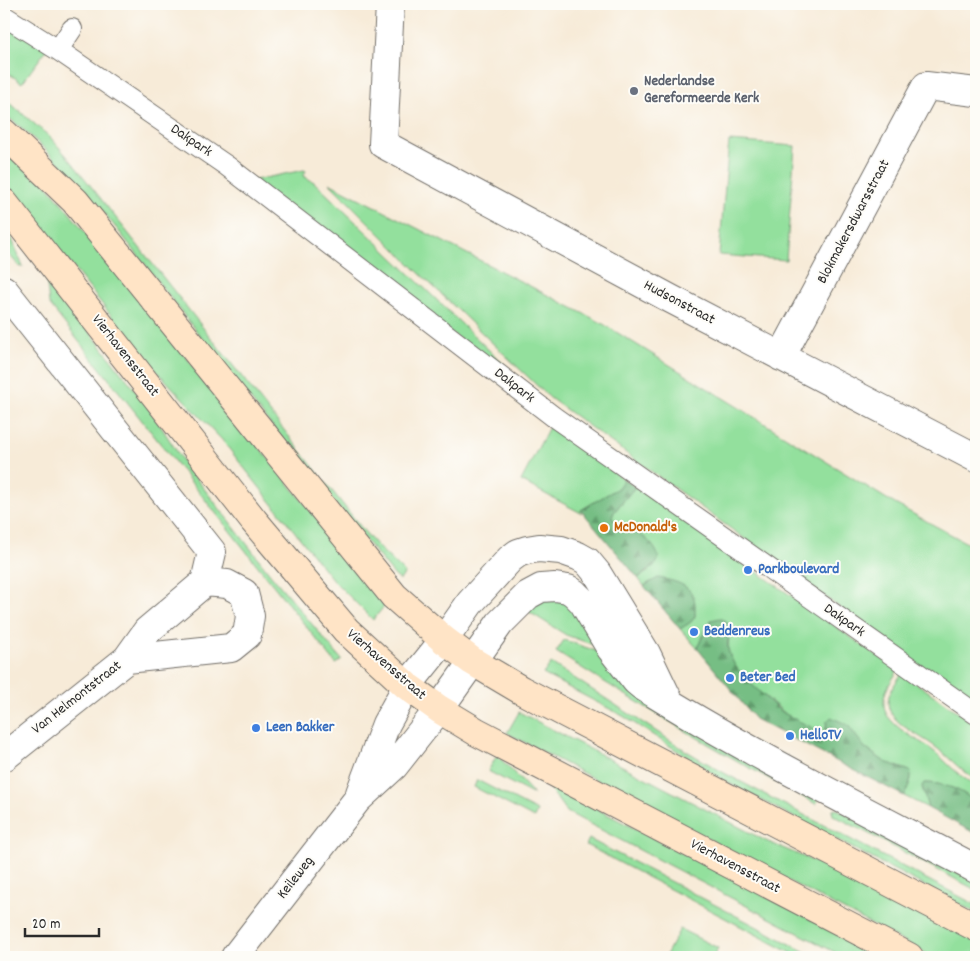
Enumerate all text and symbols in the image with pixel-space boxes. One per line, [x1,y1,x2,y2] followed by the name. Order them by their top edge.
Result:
[644,71,759,110] place label: Nederlandse Gereformeerde Kerk
[628,85,640,97] marker: Nederlandse Gereformeerde Kerk
[166,119,216,163] street label: Dakpark
[812,155,896,288] street label: Blokmakersdwarsstraat
[639,275,719,331] street label: Hudsonstraat
[86,310,164,402] street label: Vierhavensstraat
[489,363,539,409] street label: Dakpark
[614,517,677,539] place label: McDonald's
[598,522,610,534] marker: McDonald's
[758,559,839,581] place label: Parkboulevard
[742,564,754,576] marker: Parkboulevard
[819,599,869,643] street label: Dakpark
[704,621,770,643] place label: Beddenreus
[341,624,431,706] street label: Vierhavensstraat
[688,626,700,638] marker: Beddenreus
[27,656,127,740] street label: Van Helmontstraat
[740,667,796,689] place label: Beter Bed
[724,672,736,684] marker: Beter Bed
[266,717,335,739] place label: Leen Bakker
[250,722,262,734] marker: Leen Bakker
[800,725,842,747] place label: HelloTV
[784,730,796,742] marker: HelloTV
[686,834,784,900] street label: Vierhavensstraat
[272,852,320,904] street label: Keileweg
[25,906,99,938] scale bar
[32,914,60,936] text: 20 m

